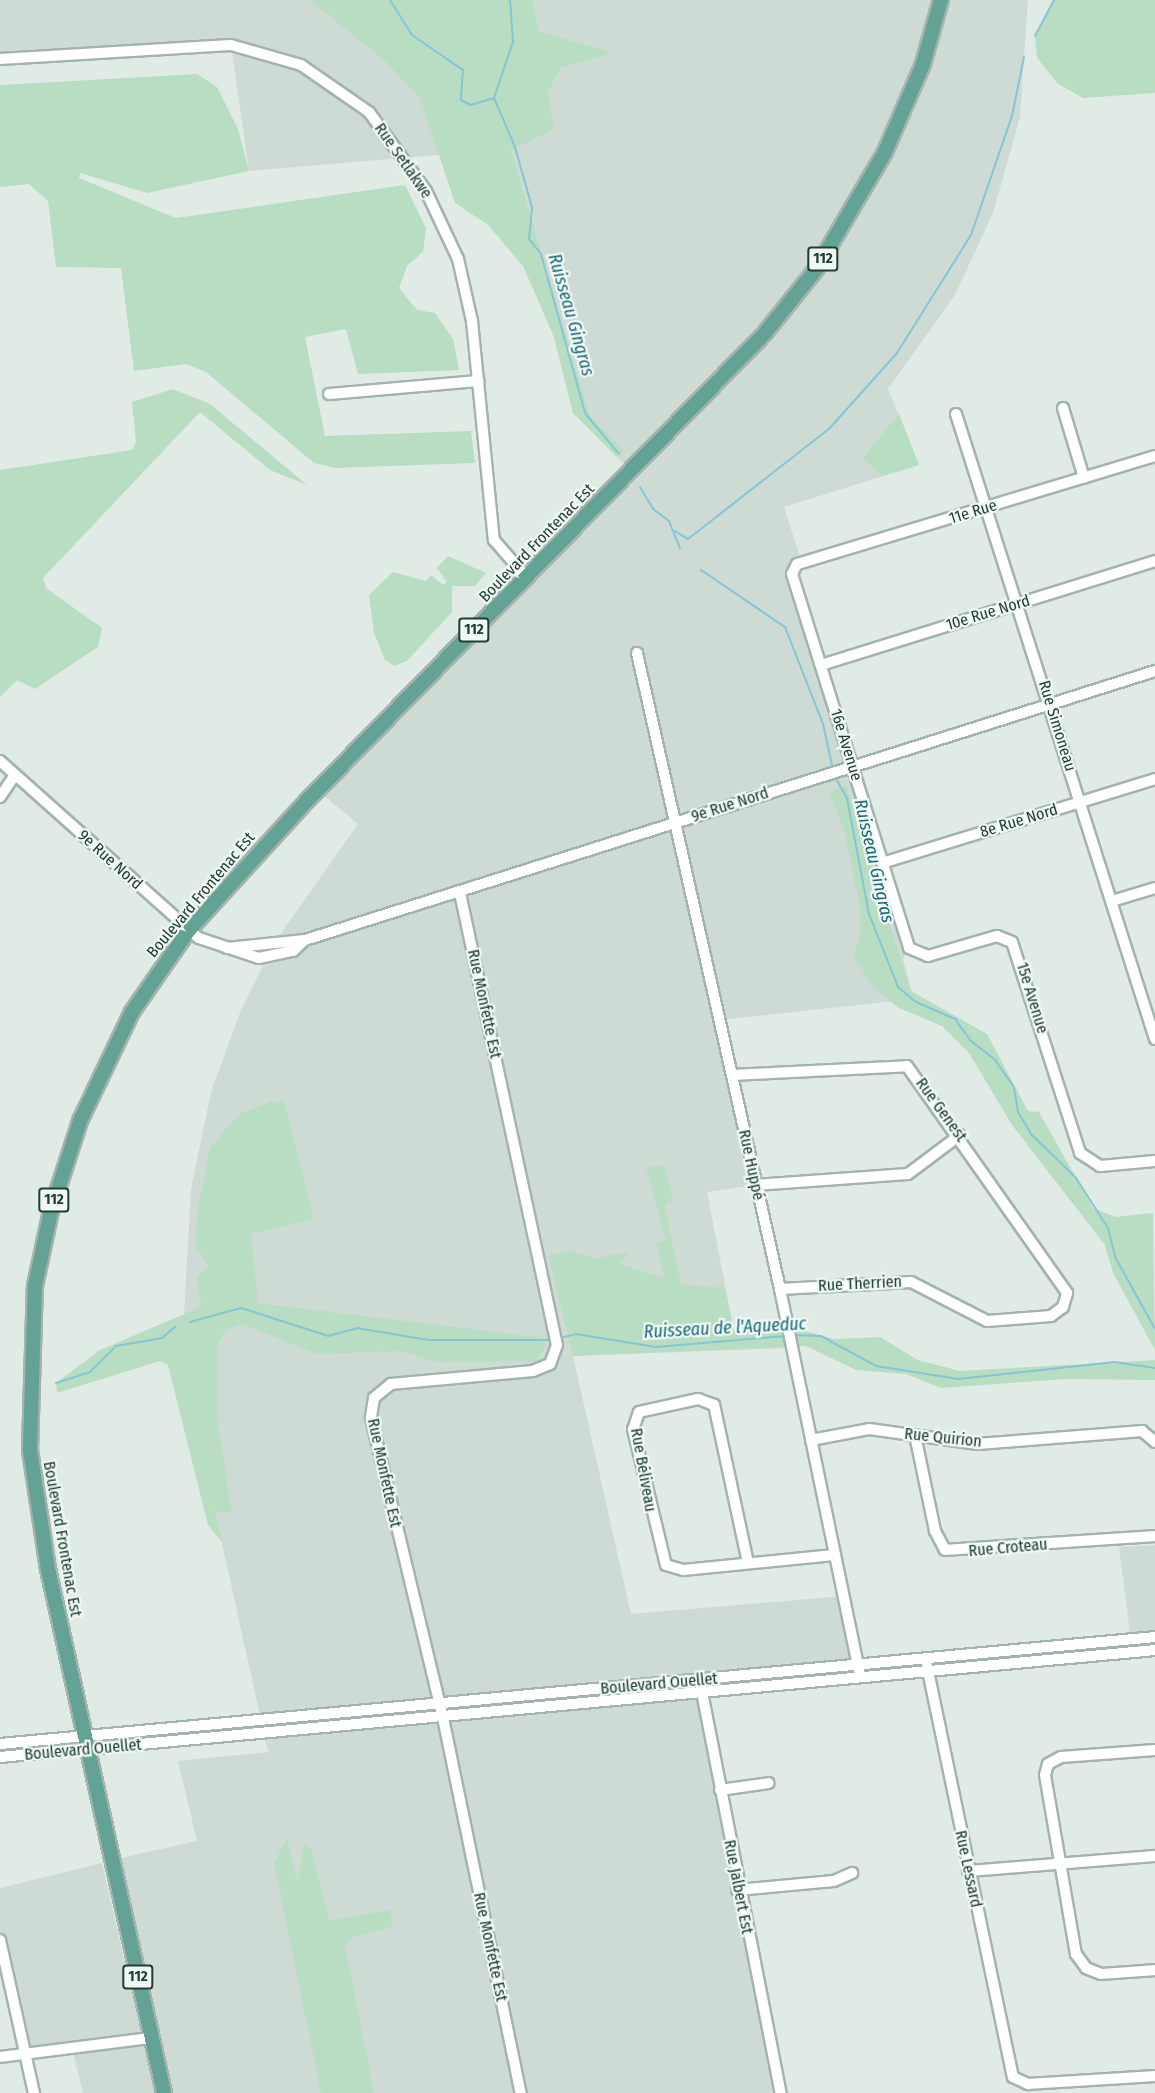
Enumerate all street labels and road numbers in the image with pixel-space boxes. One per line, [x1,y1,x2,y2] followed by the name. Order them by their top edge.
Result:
[370,120,436,202] street label: Rue Setlakwe
[806,247,840,271] road number: 112
[475,480,599,606] street label: Boulevard Frontenac Est
[947,496,999,528] street label: 11e Rue
[944,591,1032,635] street label: 10e Rue Nord
[458,618,490,642] road number: 112
[1034,678,1080,774] street label: Rue Simoneau
[826,707,866,783] street label: 16e Avenue
[689,784,771,826] street label: 9e Rue Nord
[978,800,1060,842] street label: 8e Rue Nord
[74,826,146,894] street label: 9e Rue Nord
[143,829,259,961] street label: Boulevard Frontenac Est
[463,948,505,1060] street label: Rue Monfette Est
[1012,960,1052,1036] street label: 15e Avenue
[911,1074,971,1146] street label: Rue Genest
[734,1128,768,1202] street label: Rue Huppé
[38,1188,70,1212] road number: 112
[818,1272,902,1296] street label: Rue Therrien
[363,1417,405,1529] street label: Rue Monfette Est
[903,1424,983,1452] street label: Rue Quirion
[626,1427,660,1513] street label: Rue Béliveau
[39,1460,85,1618] street label: Boulevard Frontenac Est
[968,1535,1048,1561] street label: Rue Croteau
[600,1669,718,1699] street label: Boulevard Ouellet
[24,1735,142,1765] street label: Boulevard Ouellet
[950,1829,986,1909] street label: Rue Lessard
[719,1838,757,1936] street label: Rue Jalbert Est
[469,1891,511,2003] street label: Rue Monfette Est
[122,1965,154,1989] road number: 112

